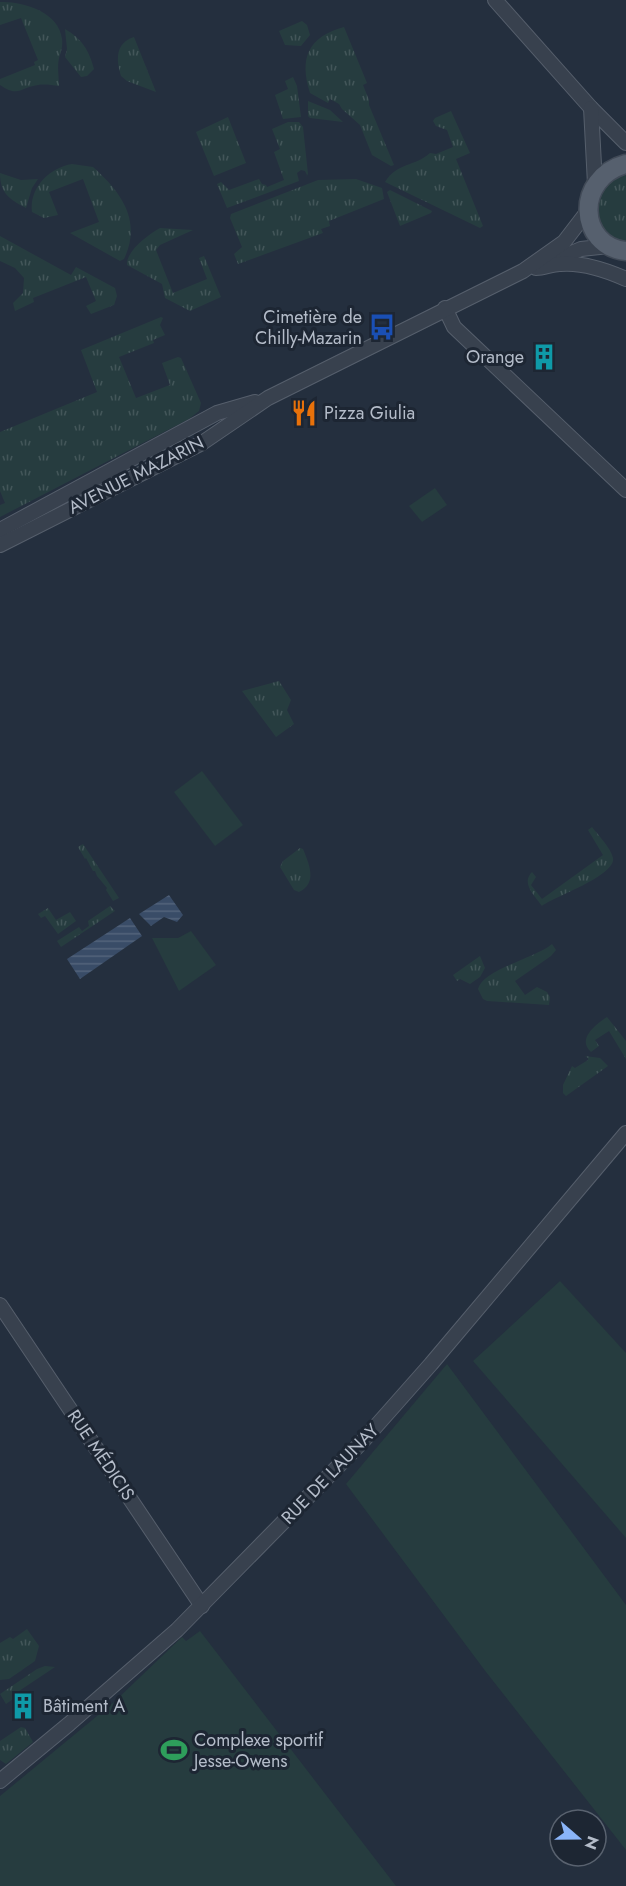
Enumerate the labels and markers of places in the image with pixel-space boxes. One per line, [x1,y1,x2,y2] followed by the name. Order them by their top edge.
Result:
[255,304,362,351] place label: Cimetière de Chilly-Mazarin
[367,312,397,342] bus stop icon: Cimetière de Chilly-Mazarin
[529,342,559,372] building icon: Orange
[466,344,524,370] place label: Orange
[289,398,319,428] restaurant icon: Pizza Giulia
[324,400,415,426] place label: Pizza Giulia
[8,1691,38,1721] building icon: Bâtiment A
[43,1693,125,1719] place label: Bâtiment A
[192,1727,324,1774] place label: Complexe sportif Jesse-Owens
[159,1735,189,1765] sports icon: Complexe sportif Jesse-Owens

